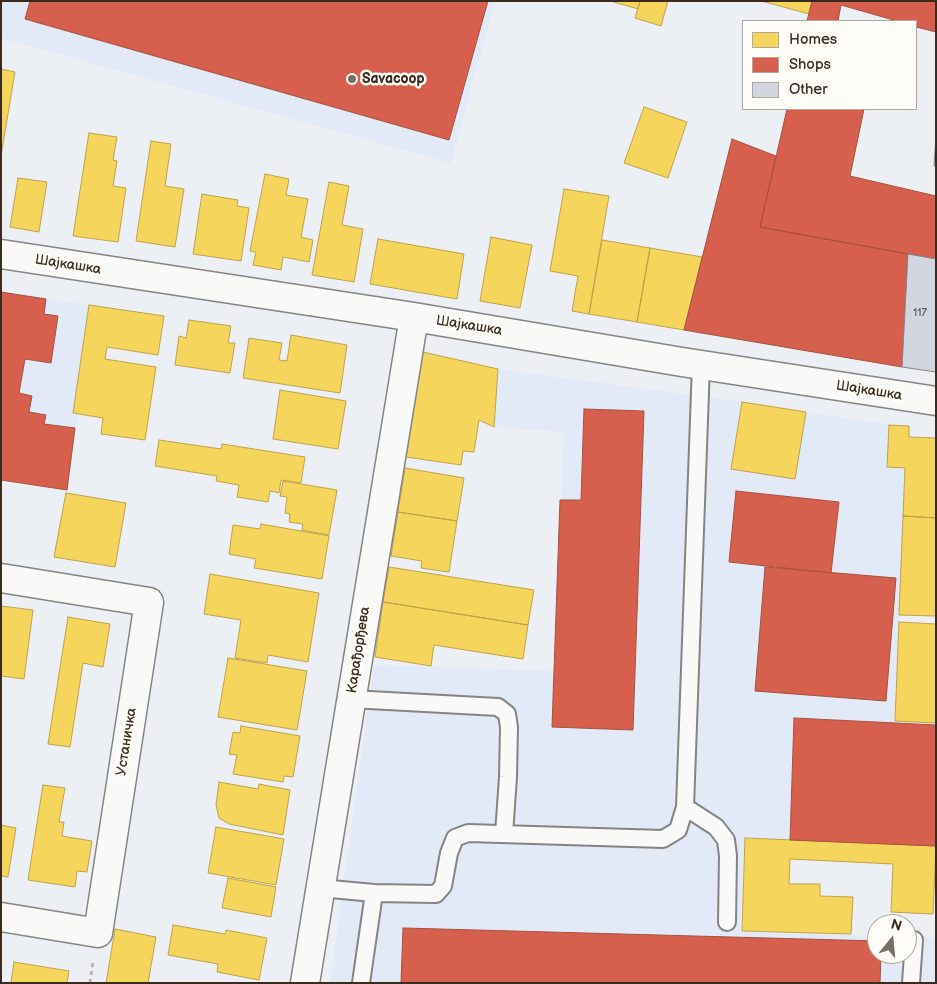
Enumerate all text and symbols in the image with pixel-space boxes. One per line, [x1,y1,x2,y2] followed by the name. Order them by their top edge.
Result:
[742,20,917,110] legend
[789,30,837,49] text: Homes
[789,55,831,74] text: Shops
[362,71,425,87] place label: Savacoop
[346,73,358,85] marker: Savacoop
[789,80,828,99] text: Other
[34,251,102,279] street label: Шајкашка
[913,306,927,320] house number: 117
[435,312,503,340] street label: Шајкашка
[835,377,903,405] street label: Шајкашка
[344,606,374,694] street label: Карађорђева
[113,707,141,777] street label: Устаничка
[867,914,917,964] north arrow
[889,915,904,935] text: N

